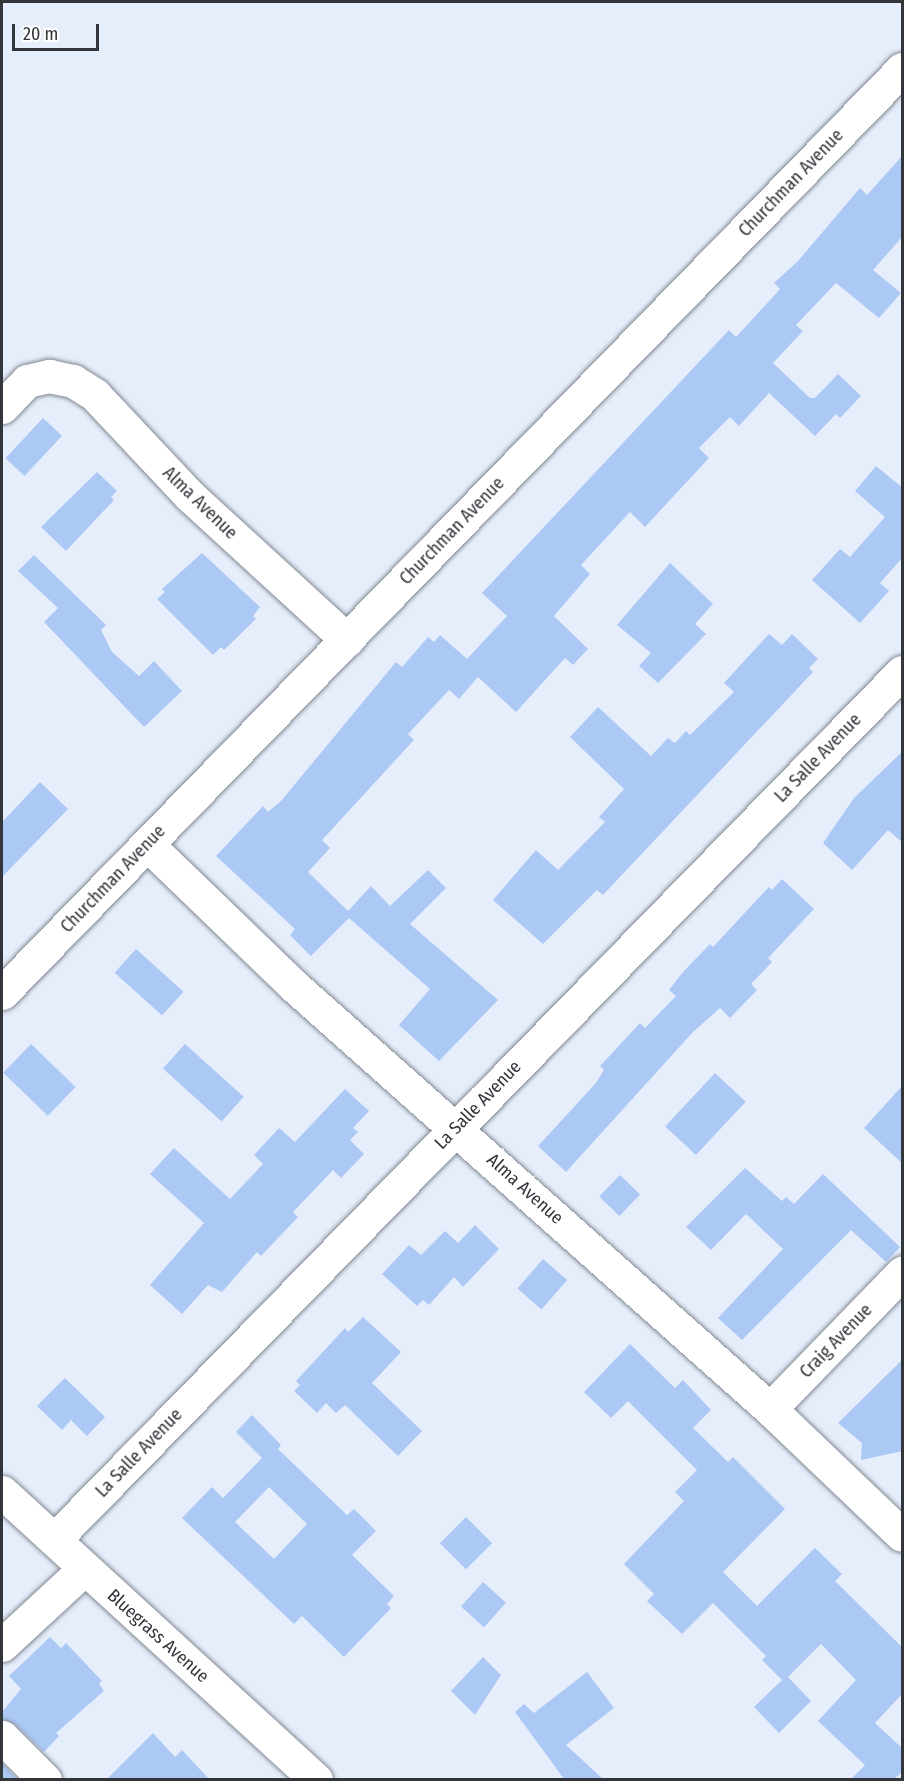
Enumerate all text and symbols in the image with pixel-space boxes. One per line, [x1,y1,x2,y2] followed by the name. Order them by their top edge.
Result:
[15,12,102,50] scale bar
[23,23,58,45] text: 20 m
[734,125,848,241] street label: Churchman Avenue
[158,462,242,544] street label: Alma Avenue
[395,473,509,589] street label: Churchman Avenue
[770,709,866,807] street label: La Salle Avenue
[56,821,170,937] street label: Churchman Avenue
[430,1056,526,1154] street label: La Salle Avenue
[482,1149,568,1229] street label: Alma Avenue
[795,1299,877,1383] street label: Craig Avenue
[91,1404,187,1502] street label: La Salle Avenue
[103,1585,213,1687] street label: Bluegrass Avenue

